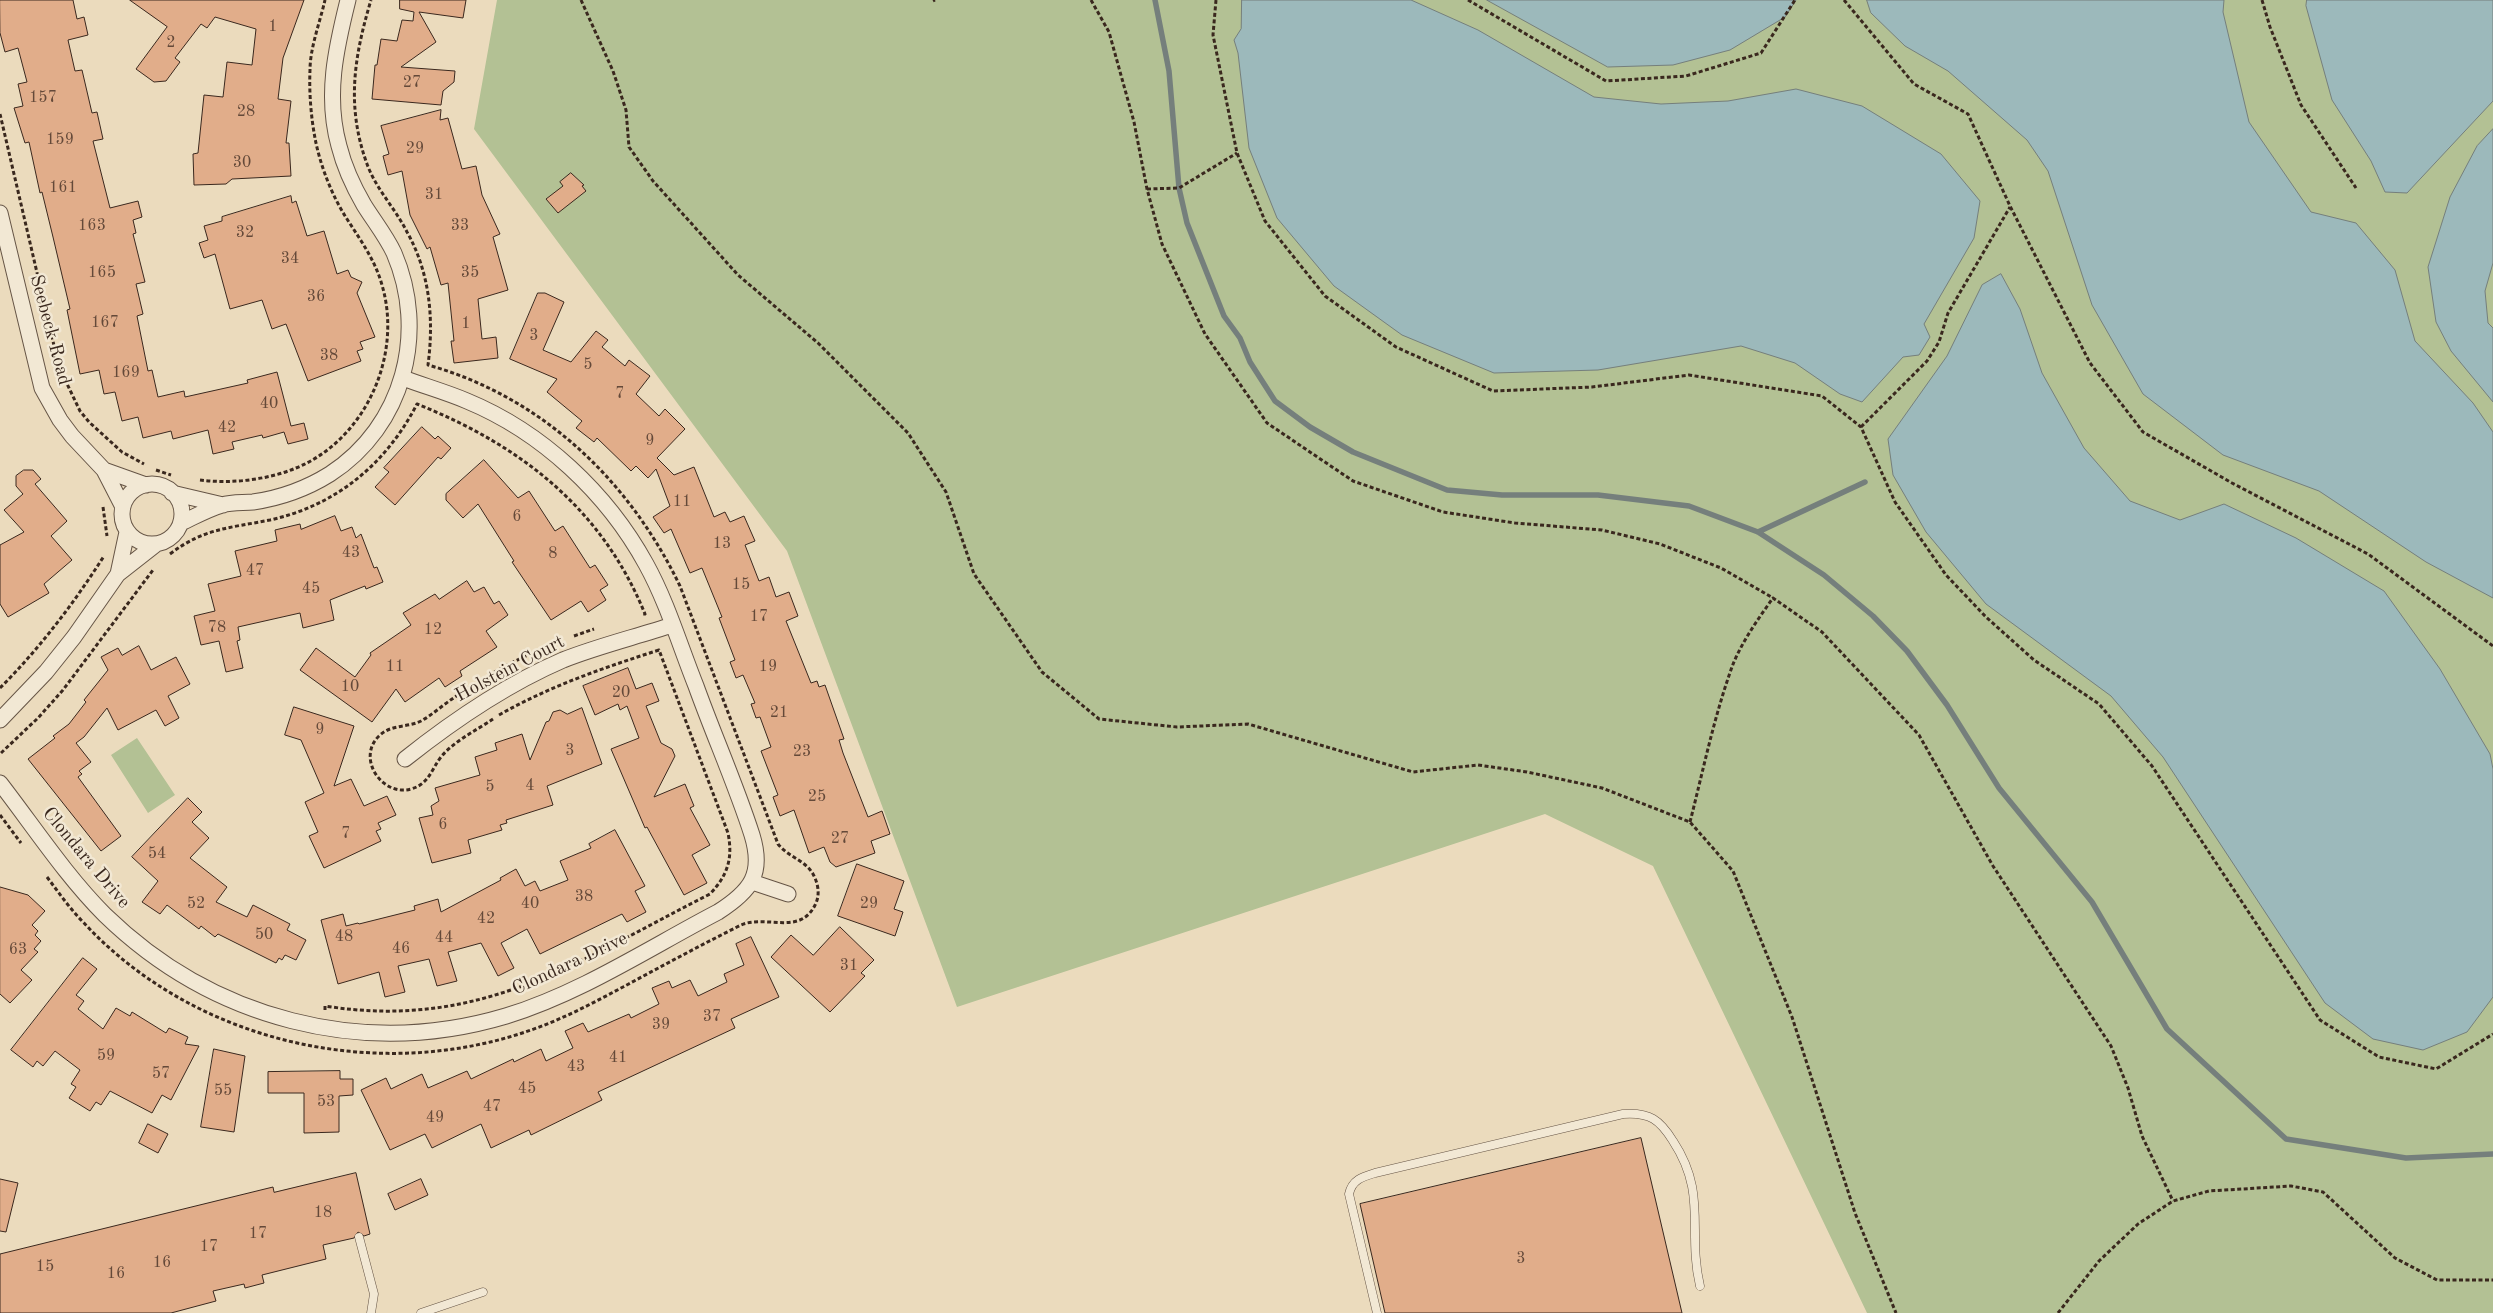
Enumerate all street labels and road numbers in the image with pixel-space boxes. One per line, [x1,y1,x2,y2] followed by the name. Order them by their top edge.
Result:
[24,272,76,388] street label: Seebeck Road
[451,631,569,707] street label: Holstein Court
[37,803,135,913] street label: Clondara Drive
[509,927,631,1001] street label: Clondara Drive

